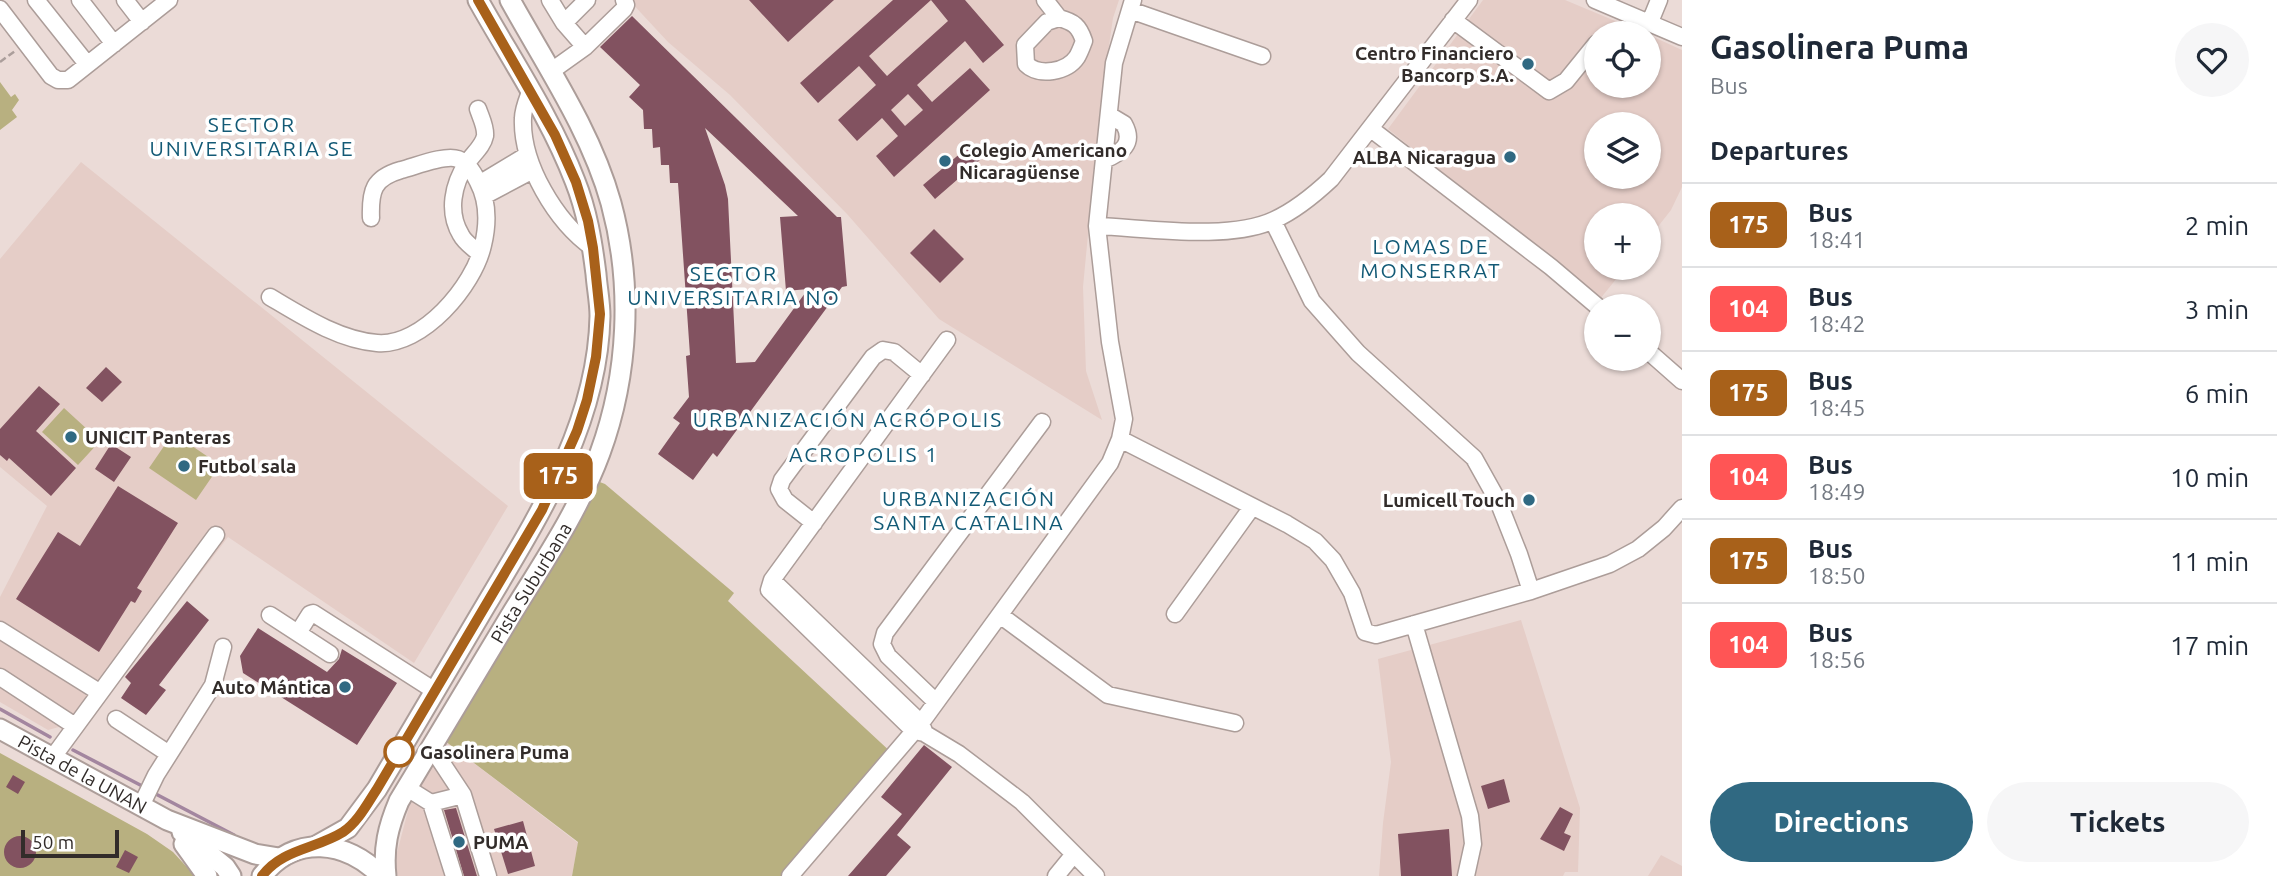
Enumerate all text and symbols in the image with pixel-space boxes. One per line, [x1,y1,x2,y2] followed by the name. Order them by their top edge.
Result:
[1584,21,1661,371] map controls
[1584,21,1661,98] button: locate
[2175,23,2249,97] button: heart
[1710,28,1969,65] text: Gasolinera Puma
[1355,42,1514,86] place label: Centro Financiero Bancorp S.A.
[1520,56,1536,72] marker: Centro Financiero Bancorp S.A.
[1710,73,1748,98] text: Bus
[149,112,355,160] district label: SECTOR UNIVERSITARIA SE
[1584,112,1661,189] button: layers
[1710,136,1848,165] text: Departures
[959,139,1127,183] place label: Colegio Americano Nicaragüense
[1353,146,1496,168] place label: ALBA Nicaragua
[1502,149,1518,165] marker: ALBA Nicaragua
[937,153,953,169] marker: Colegio Americano Nicaragüense
[1808,198,1853,227] text: Bus
[1584,203,1661,280] button: +
[1728,211,1769,238] text: 175
[2185,211,2249,240] text: 2 min
[1808,227,1866,252] text: 18:41
[1360,234,1502,282] district label: LOMAS DE MONSERRAT
[627,261,841,309] district label: SECTOR UNIVERSITARIA NO
[1808,282,1853,311] text: Bus
[1584,294,1661,371] button: −
[1728,295,1769,322] text: 104
[2185,295,2249,324] text: 3 min
[1808,311,1866,336] text: 18:42
[1808,366,1853,395] text: Bus
[1728,379,1769,406] text: 175
[2185,379,2249,408] text: 6 min
[1808,395,1866,420] text: 18:45
[693,407,1003,431] district label: URBANIZACIÓN ACRÓPOLIS
[85,426,231,448] place label: UNICIT Panteras
[63,429,79,445] marker: UNICIT Panteras
[789,442,939,466] district label: ACROPOLIS 1
[1808,450,1853,479] text: Bus
[518,453,598,499] line badge: 175
[198,455,296,477] place label: Futbol sala
[176,458,192,474] marker: Futbol sala
[538,462,578,489] text: 175
[1728,463,1769,490] text: 104
[2170,463,2249,492] text: 10 min
[1808,479,1866,504] text: 18:49
[873,486,1065,534] district label: URBANIZACIÓN SANTA CATALINA
[1383,489,1515,511] place label: Lumicell Touch
[1521,492,1537,508] marker: Lumicell Touch
[486,519,576,647] street label: Pista Suburbana
[1808,534,1853,563] text: Bus
[1728,547,1769,574] text: 175
[2170,547,2249,576] text: 11 min
[1808,563,1866,588] text: 18:50
[1808,618,1853,647] text: Bus
[1728,631,1769,658] text: 104
[2170,631,2249,660] text: 17 min
[1808,647,1866,672] text: 18:56
[212,676,331,698] place label: Auto Mántica
[337,679,353,695] marker: Auto Mántica
[14,730,151,818] street label: Pista de la UNAN
[384,737,414,767] marker: Gasolinera Puma
[420,741,569,763] place label: Gasolinera Puma
[1710,782,1973,862] button: Directions
[1987,782,2249,862] button: Tickets
[21,827,119,859] scale bar
[32,831,74,853] text: 50 m
[473,831,529,853] place label: PUMA
[451,834,467,850] marker: PUMA

